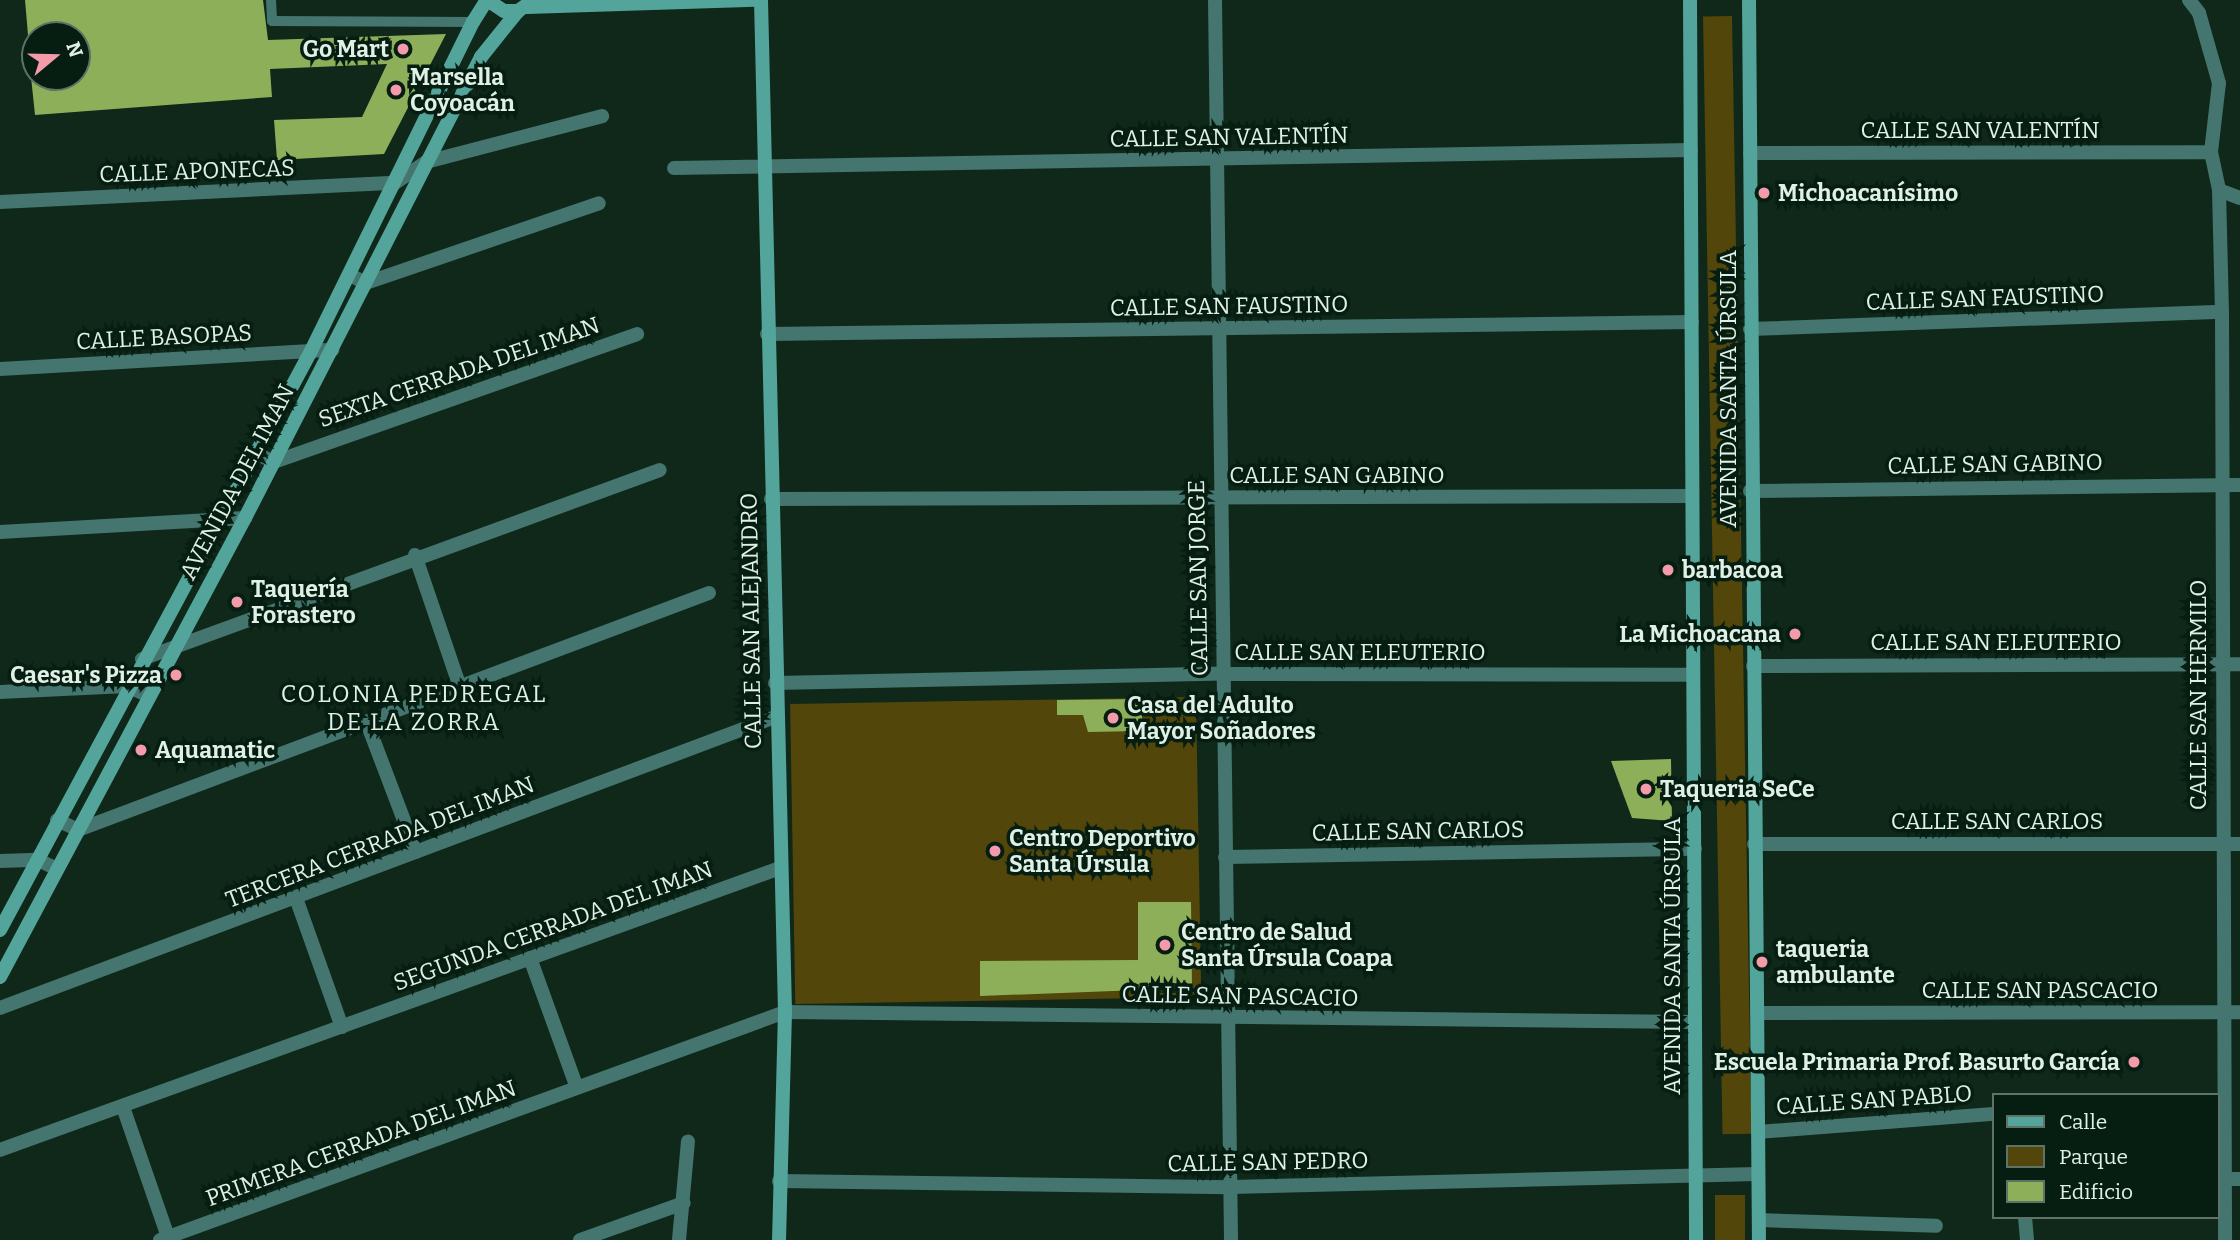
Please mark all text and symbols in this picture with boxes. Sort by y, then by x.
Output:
north arrow [21,21,91,91]
place label: Go Mart [302,35,389,63]
text: N [61,39,88,60]
marker: Go Mart [395,41,411,57]
place label: Marsella Coyoacán [410,63,515,117]
marker: Marsella Coyoacán [388,82,404,98]
street label: CALLE SAN VALENTÍN [1861,116,2099,144]
street label: CALLE SAN VALENTÍN [1109,121,1349,153]
street label: CALLE APONECAS [99,154,295,188]
place label: Michoacanísimo [1778,179,1958,207]
marker: Michoacanísimo [1756,185,1772,201]
street label: AVENIDA SANTA ÚRSULA [1714,250,1742,528]
street label: CALLE SAN FAUSTINO [1865,280,2105,316]
street label: CALLE SAN FAUSTINO [1110,290,1348,322]
street label: SEXTA CERRADA DEL IMAN [315,311,603,433]
street label: CALLE BASOPAS [75,319,253,355]
street label: AVENIDA DEL IMAN [174,380,300,584]
street label: CALLE SAN GABINO [1887,448,2103,480]
street label: CALLE SAN GABINO [1229,461,1445,489]
street label: CALLE SAN JORGE [1182,480,1214,676]
street label: CALLE SAN ALEJANDRO [735,493,767,749]
place label: barbacoa [1682,556,1783,584]
marker: barbacoa [1660,562,1676,578]
place label: Taquería Forastero [251,575,356,629]
street label: CALLE SAN HERMILO [2184,580,2212,810]
marker: Taquería Forastero [229,594,245,610]
place label: La Michoacana [1619,620,1781,648]
marker: La Michoacana [1787,626,1803,642]
street label: CALLE SAN ELEUTERIO [1870,628,2122,656]
street label: CALLE SAN ELEUTERIO [1234,638,1486,666]
place label: Caesar's Pizza [10,661,162,689]
marker: Caesar's Pizza [168,667,184,683]
district label: COLONIA PEDREGAL DE LA ZORRA [283,681,545,737]
place label: Casa del Adulto Mayor Soñadores [1127,691,1316,745]
marker: Casa del Adulto Mayor Soñadores [1105,710,1121,726]
place label: Aquamatic [155,736,275,764]
marker: Aquamatic [133,742,149,758]
street label: TERCERA CERRADA DEL IMAN [222,770,538,914]
place label: Taqueria SeCe [1660,775,1815,803]
marker: Taqueria SeCe [1638,781,1654,797]
street label: CALLE SAN CARLOS [1891,807,2103,835]
street label: CALLE SAN CARLOS [1311,815,1525,847]
street label: AVENIDA SANTA ÚRSULA [1658,817,1686,1095]
place label: Centro Deportivo Santa Úrsula [1009,824,1196,878]
marker: Centro Deportivo Santa Úrsula [987,843,1003,859]
street label: SEGUNDA CERRADA DEL IMAN [390,855,716,997]
place label: Centro de Salud Santa Úrsula Coapa [1181,918,1393,972]
marker: Centro de Salud Santa Úrsula Coapa [1155,935,1175,955]
place label: taqueria ambulante [1776,935,1895,989]
marker: taqueria ambulante [1754,954,1770,970]
street label: CALLE SAN PASCACIO [1922,976,2158,1004]
street label: CALLE SAN PASCACIO [1121,980,1359,1012]
place label: Escuela Primaria Prof. Basurto García [1714,1048,2120,1076]
marker: Escuela Primaria Prof. Basurto García [2126,1054,2142,1070]
street label: PRIMERA CERRADA DEL IMAN [202,1074,520,1212]
street label: CALLE SAN PABLO [1775,1079,1973,1121]
legend [1992,1093,2219,1219]
text: Calle [2059,1109,2107,1135]
text: Parque [2059,1144,2128,1170]
street label: CALLE SAN PEDRO [1167,1146,1369,1178]
text: Edificio [2059,1179,2133,1205]

